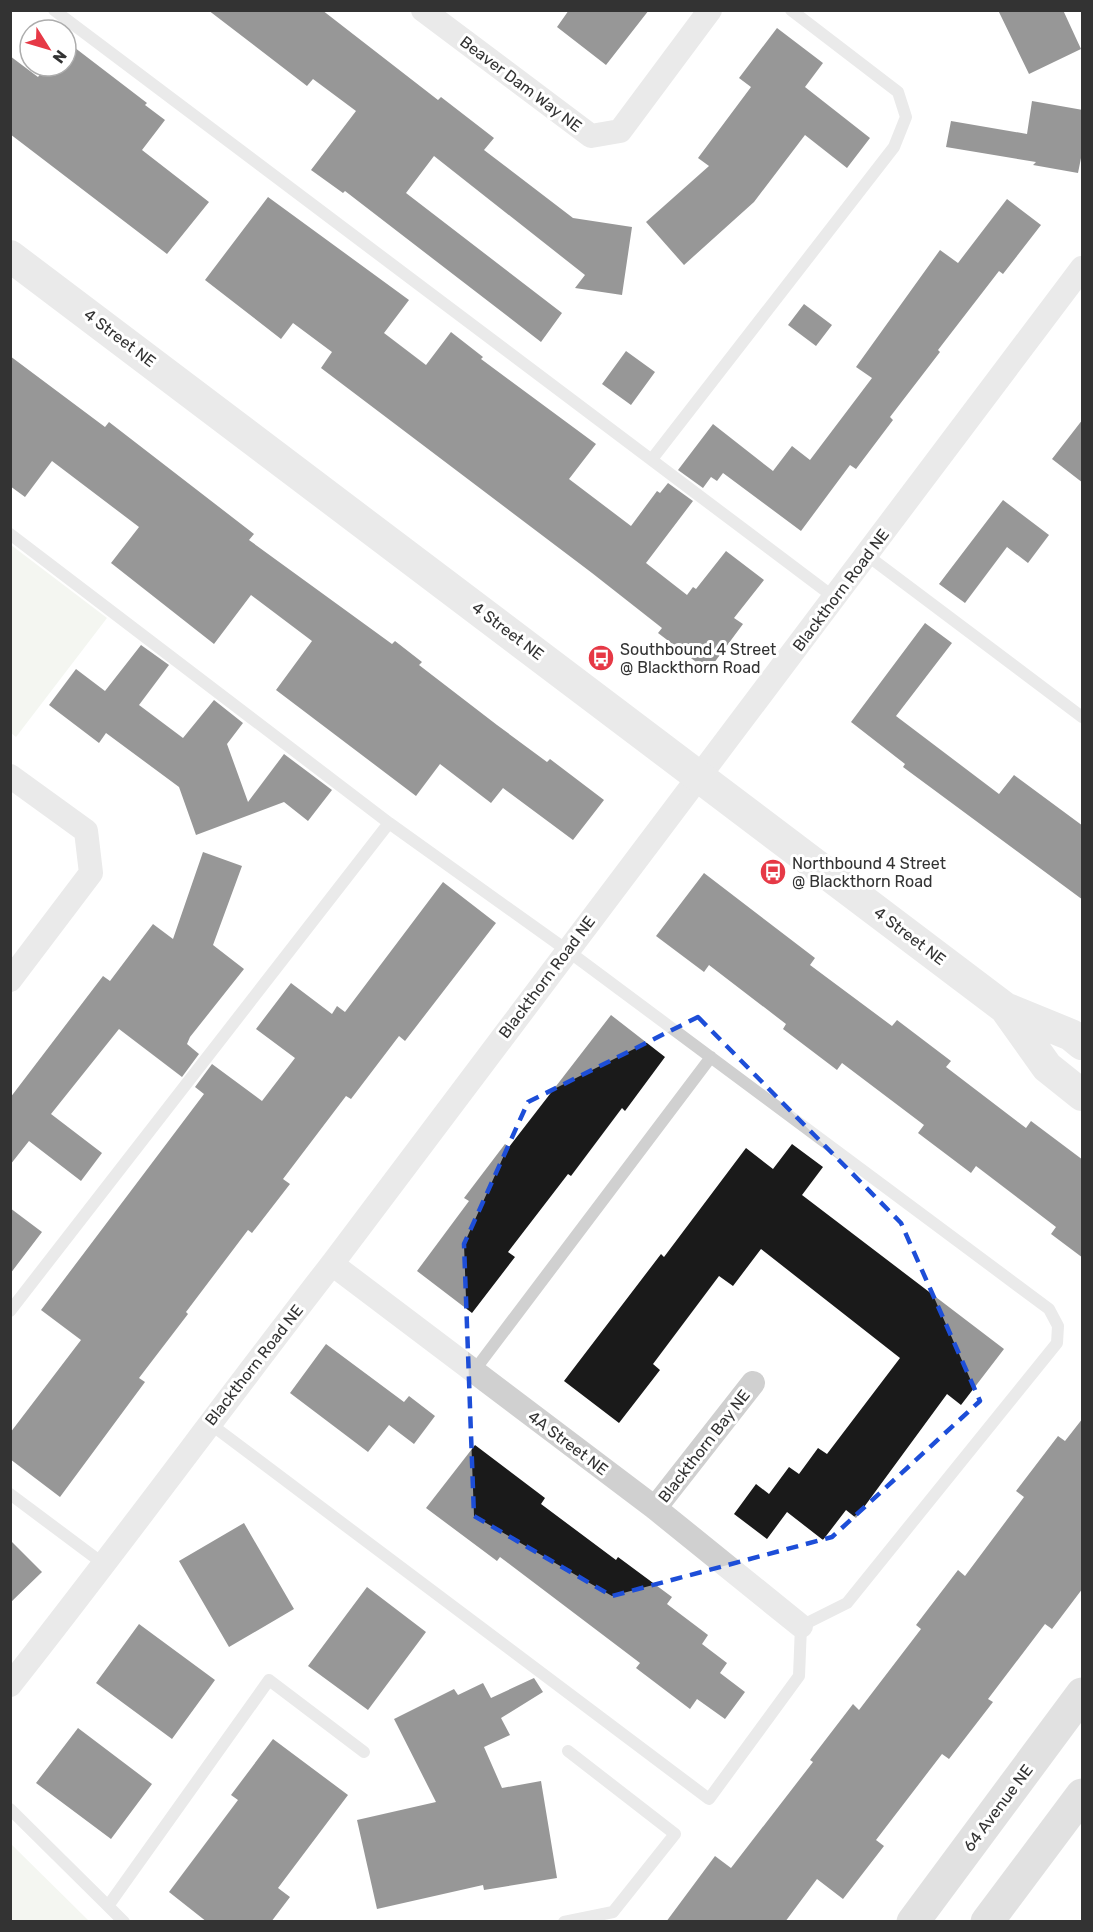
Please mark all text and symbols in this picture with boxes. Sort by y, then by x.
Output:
north arrow [18,18,78,78]
street label: Beaver Dam Way NE [456,32,586,136]
text: N [49,46,71,67]
street label: 4 Street NE [80,305,160,371]
street label: Blackthorn Road NE [789,525,893,655]
street label: 4 Street NE [468,598,548,664]
place label: Southbound 4 Street @ Blackthorn Road [620,640,776,677]
bus stop icon: Southbound 4 Street @ Blackthorn Road [586,643,616,673]
place label: Northbound 4 Street @ Blackthorn Road [792,854,946,891]
bus stop icon: Northbound 4 Street @ Blackthorn Road [758,857,788,887]
street label: 4 Street NE [870,903,950,969]
street label: Blackthorn Road NE [495,912,599,1042]
street label: Blackthorn Road NE [201,1301,307,1429]
street label: Blackthorn Bay NE [654,1386,754,1506]
street label: 4A Street NE [524,1407,612,1479]
street label: 64 Avenue NE [959,1761,1037,1855]

